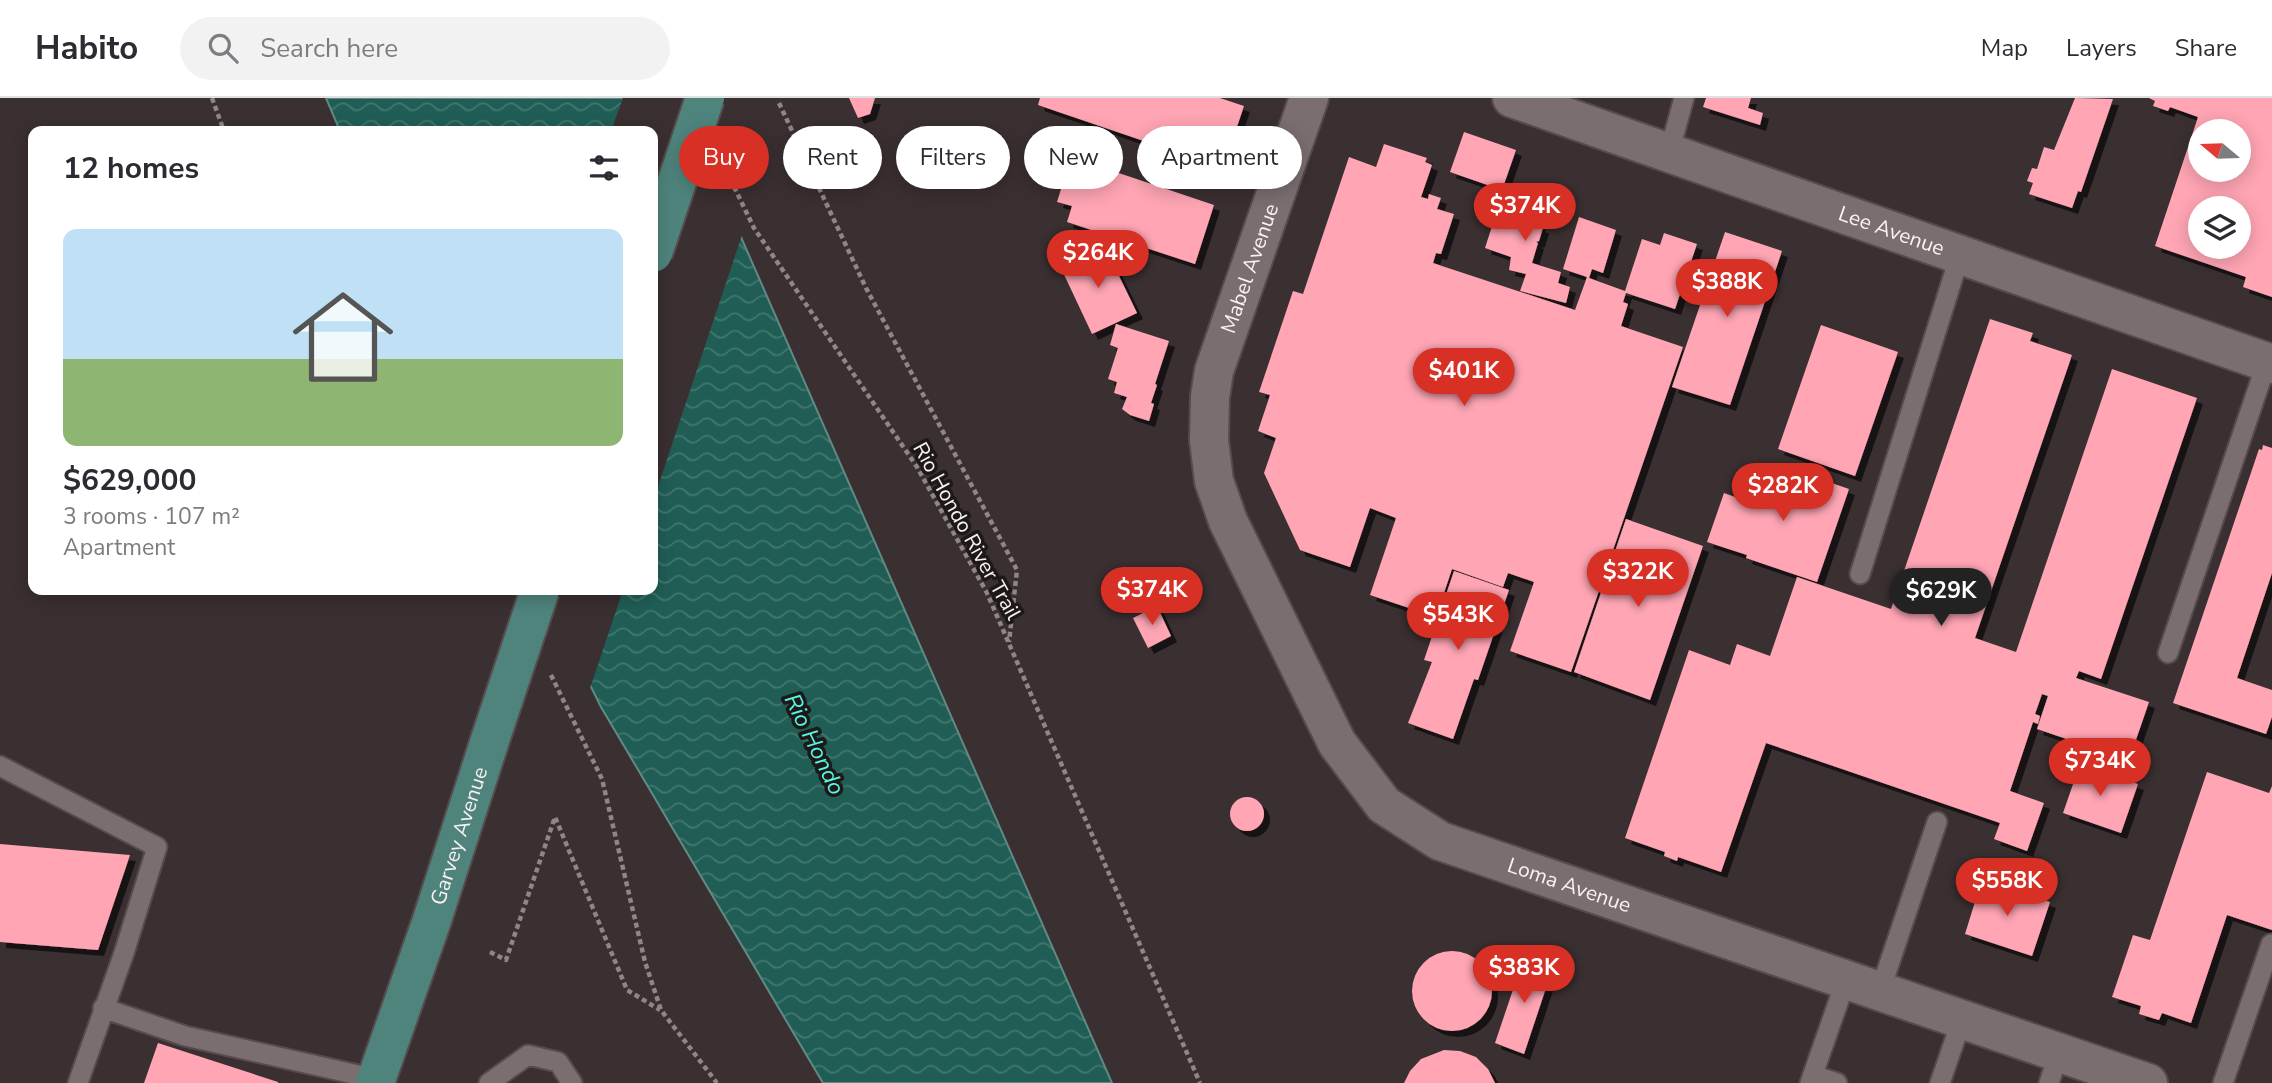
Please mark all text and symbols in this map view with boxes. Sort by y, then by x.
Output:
search box [180,17,670,80]
text: Habito [35,26,138,71]
icon: search [204,29,242,67]
text: Search here [260,31,398,66]
text: Map [1981,32,2028,64]
text: Layers [2066,32,2137,64]
text: Share [2175,32,2237,64]
north arrow [2188,119,2250,182]
map controls [2188,119,2251,259]
chip: Buy [679,126,769,189]
chip: Rent [783,126,882,189]
chip: Filters [896,126,1010,189]
chip: New [1024,126,1123,189]
chip: Apartment [1137,126,1302,189]
text: 12 homes [63,148,199,189]
icon: filters [585,149,623,187]
pin: $374K [1476,184,1574,243]
text: $374K [1490,190,1560,221]
button: layers [2188,196,2251,259]
street label: Lee Avenue [1835,199,1948,262]
street label: Mabel Avenue [1214,200,1285,337]
pin: $264K [1049,230,1147,290]
text: $264K [1063,237,1133,268]
pin: $388K [1678,260,1776,319]
text: $388K [1692,266,1762,297]
icon: home [280,274,406,400]
pin: $401K [1415,348,1513,408]
text: $401K [1429,355,1499,386]
street label: Rio Hondo River Trail [906,437,1028,626]
text: $629,000 [63,460,196,501]
pin: $282K [1734,464,1832,523]
text: $282K [1748,470,1818,501]
text: 3 rooms · 107 m² [63,501,240,532]
text: Apartment [63,532,175,563]
pin: $322K [1589,550,1687,609]
text: $322K [1603,556,1673,587]
pin: $374K [1103,568,1201,627]
pin: $629K [1892,568,1990,628]
text: $374K [1117,574,1187,605]
text: $629K [1906,575,1976,606]
pin: $543K [1409,592,1507,652]
text: $543K [1423,599,1493,630]
water label: Rio Hondo [777,688,852,800]
pin: $734K [2051,738,2149,798]
text: $734K [2065,745,2135,776]
street label: Garvey Avenue [424,763,494,909]
street label: Loma Avenue [1504,851,1635,919]
pin: $558K [1958,858,2056,918]
text: $558K [1972,865,2042,896]
pin: $383K [1475,946,1573,1005]
text: $383K [1489,952,1559,983]

